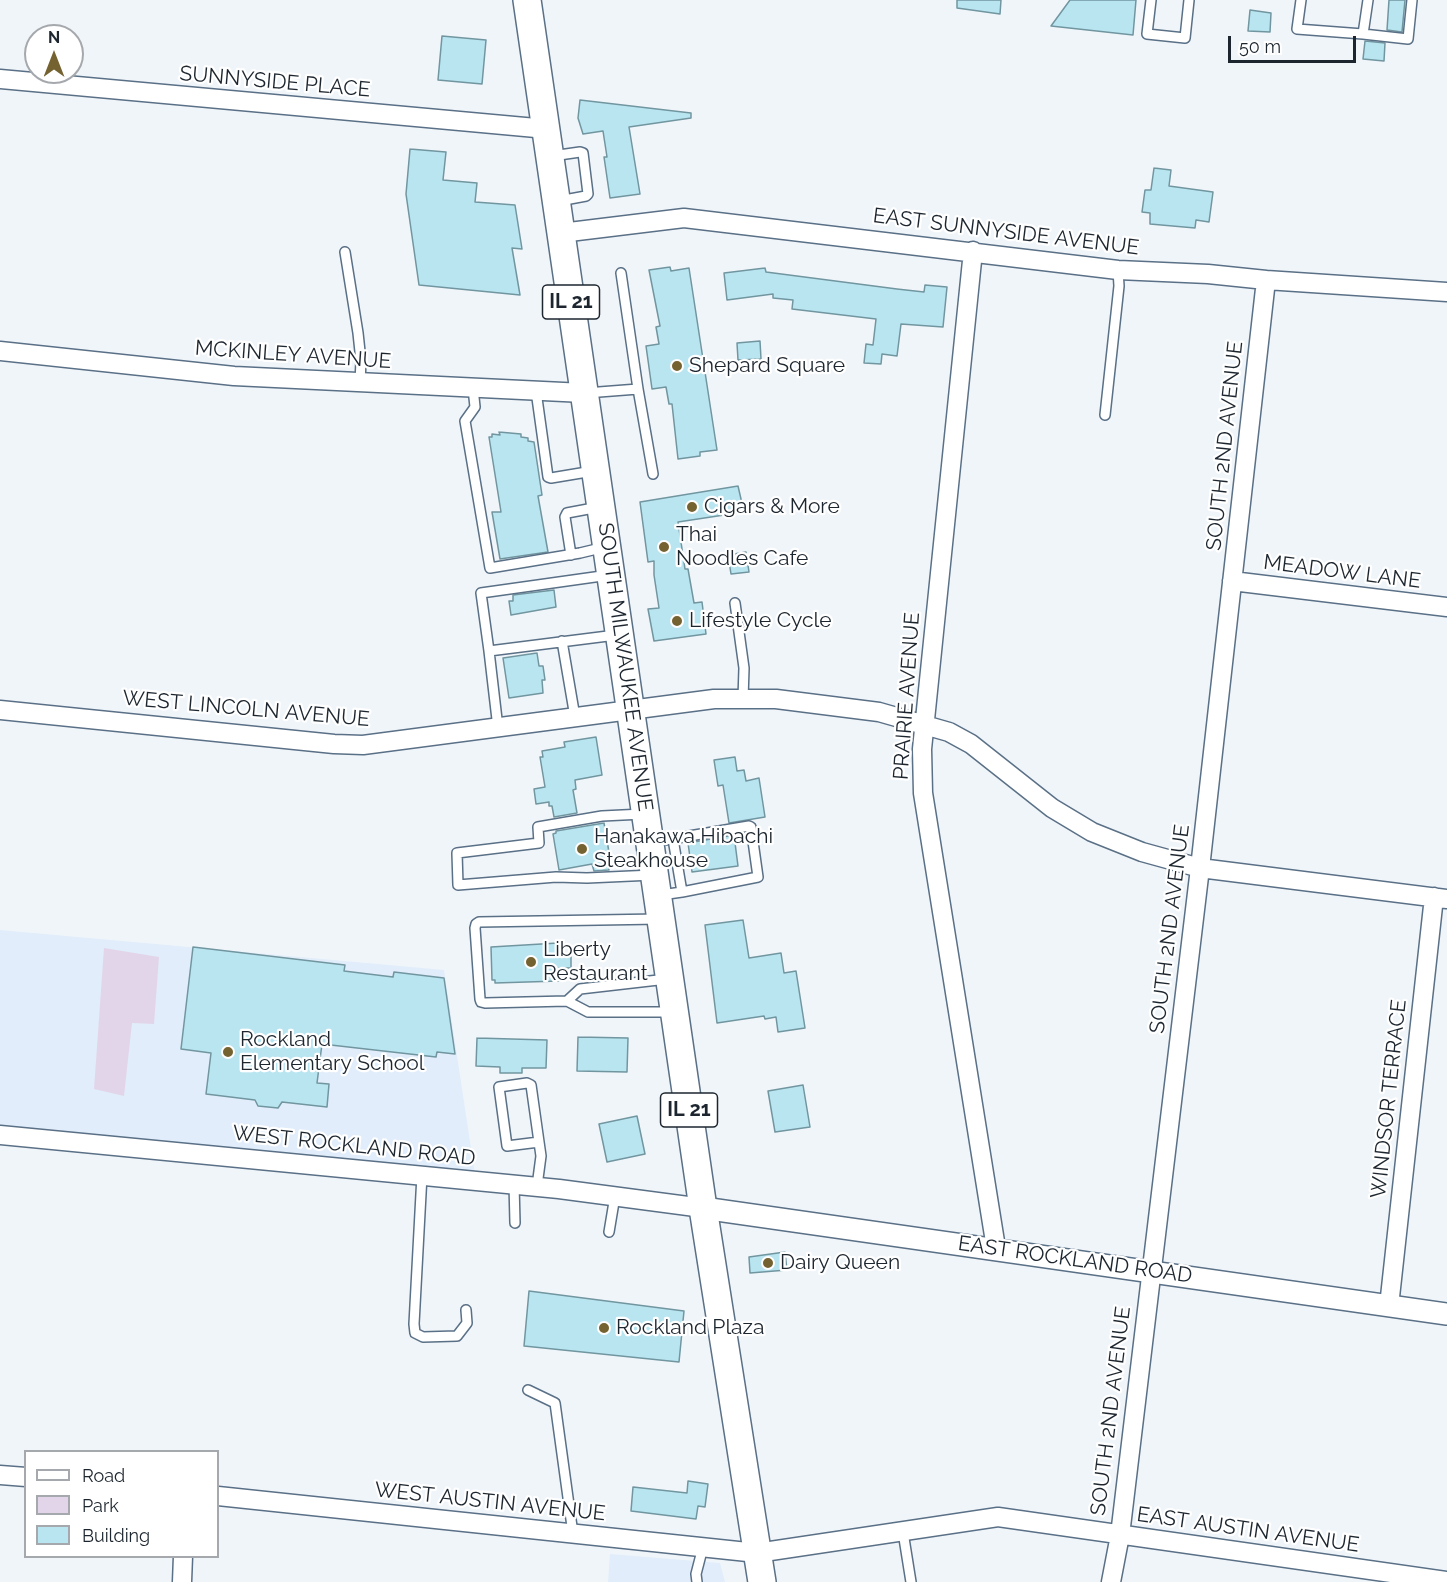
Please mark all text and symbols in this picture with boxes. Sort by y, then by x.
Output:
north arrow [24,24,84,84]
scale bar [1231,24,1358,62]
text: N [48,28,60,47]
text: 50 m [1239,36,1281,57]
street label: SUNNYSIDE PLACE [179,61,371,103]
street label: EAST SUNNYSIDE AVENUE [872,203,1140,261]
road number: IL 21 [542,285,600,319]
street label: MCKINLEY AVENUE [194,336,392,374]
street label: SOUTH 2ND AVENUE [1201,340,1249,552]
place label: Shepard Square [689,353,845,379]
marker: Shepard Square [670,359,684,373]
place label: Cigars & More [704,494,840,520]
marker: Cigars & More [685,500,699,514]
street label: SOUTH MILWAUKEE AVENUE [592,521,658,813]
place label: Thai Noodles Cafe [676,522,808,572]
marker: Thai Noodles Cafe [657,540,671,554]
street label: MEADOW LANE [1262,550,1422,594]
place label: Lifestyle Cycle [689,608,832,634]
street label: PRAIRIE AVENUE [889,611,925,781]
marker: Lifestyle Cycle [670,614,684,628]
street label: WEST LINCOLN AVENUE [121,686,371,732]
street label: SOUTH 2ND AVENUE [1145,823,1195,1035]
place label: Hanakawa Hibachi Steakhouse [594,824,773,874]
marker: Hanakawa Hibachi Steakhouse [575,842,589,856]
place label: Liberty Restaurant [543,937,648,987]
marker: Liberty Restaurant [524,955,538,969]
street label: WINDSOR TERRACE [1366,998,1412,1200]
place label: Rockland Elementary School [240,1027,424,1077]
marker: Rockland Elementary School [221,1045,235,1059]
road number: IL 21 [660,1093,718,1127]
street label: WEST ROCKLAND ROAD [231,1121,477,1171]
street label: EAST ROCKLAND ROAD [956,1231,1194,1289]
place label: Dairy Queen [780,1250,900,1276]
marker: Dairy Queen [761,1256,775,1270]
street label: SOUTH 2ND AVENUE [1086,1305,1136,1517]
place label: Rockland Plaza [616,1315,764,1341]
marker: Rockland Plaza [597,1321,611,1335]
legend [24,1450,219,1558]
text: Road [82,1465,125,1486]
street label: WEST AUSTIN AVENUE [373,1477,607,1527]
text: Park [82,1495,119,1516]
street label: EAST AUSTIN AVENUE [1135,1502,1361,1558]
text: Building [82,1525,150,1546]

